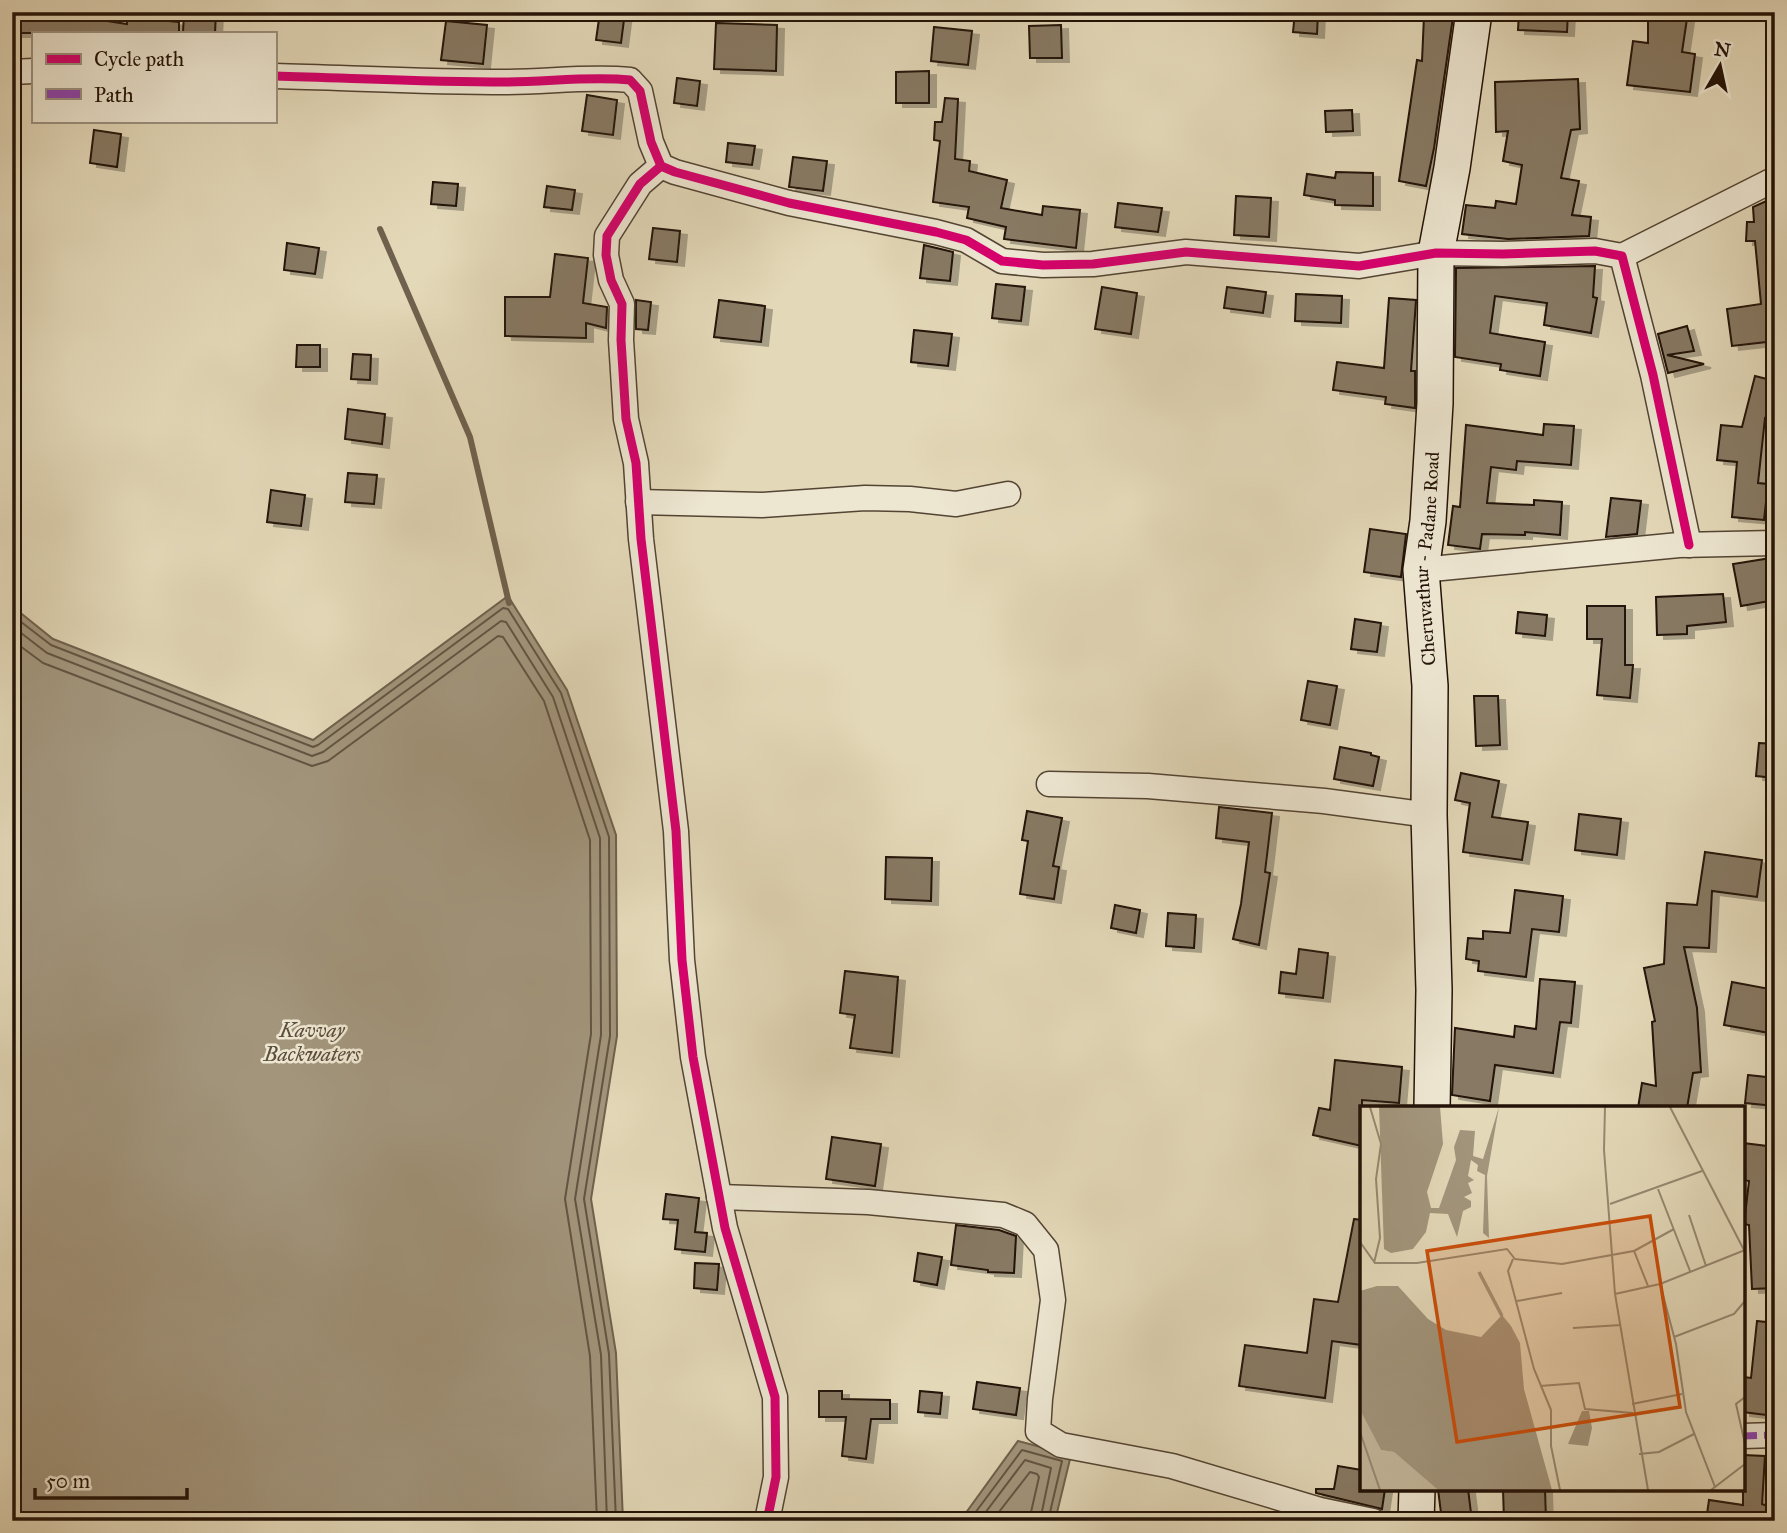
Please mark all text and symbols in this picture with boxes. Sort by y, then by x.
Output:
legend [32,32,276,122]
north arrow [1686,32,1756,102]
text: N [1713,37,1732,62]
text: Cycle path [94,46,185,72]
text: Path [94,82,134,108]
street label: Cheruvathur - Padane Road [1410,450,1444,667]
water label: Kavvay Backwaters [263,1017,361,1067]
inset map [1360,1106,1745,1491]
scale bar [35,1456,187,1500]
text: 50 m [46,1468,91,1494]

